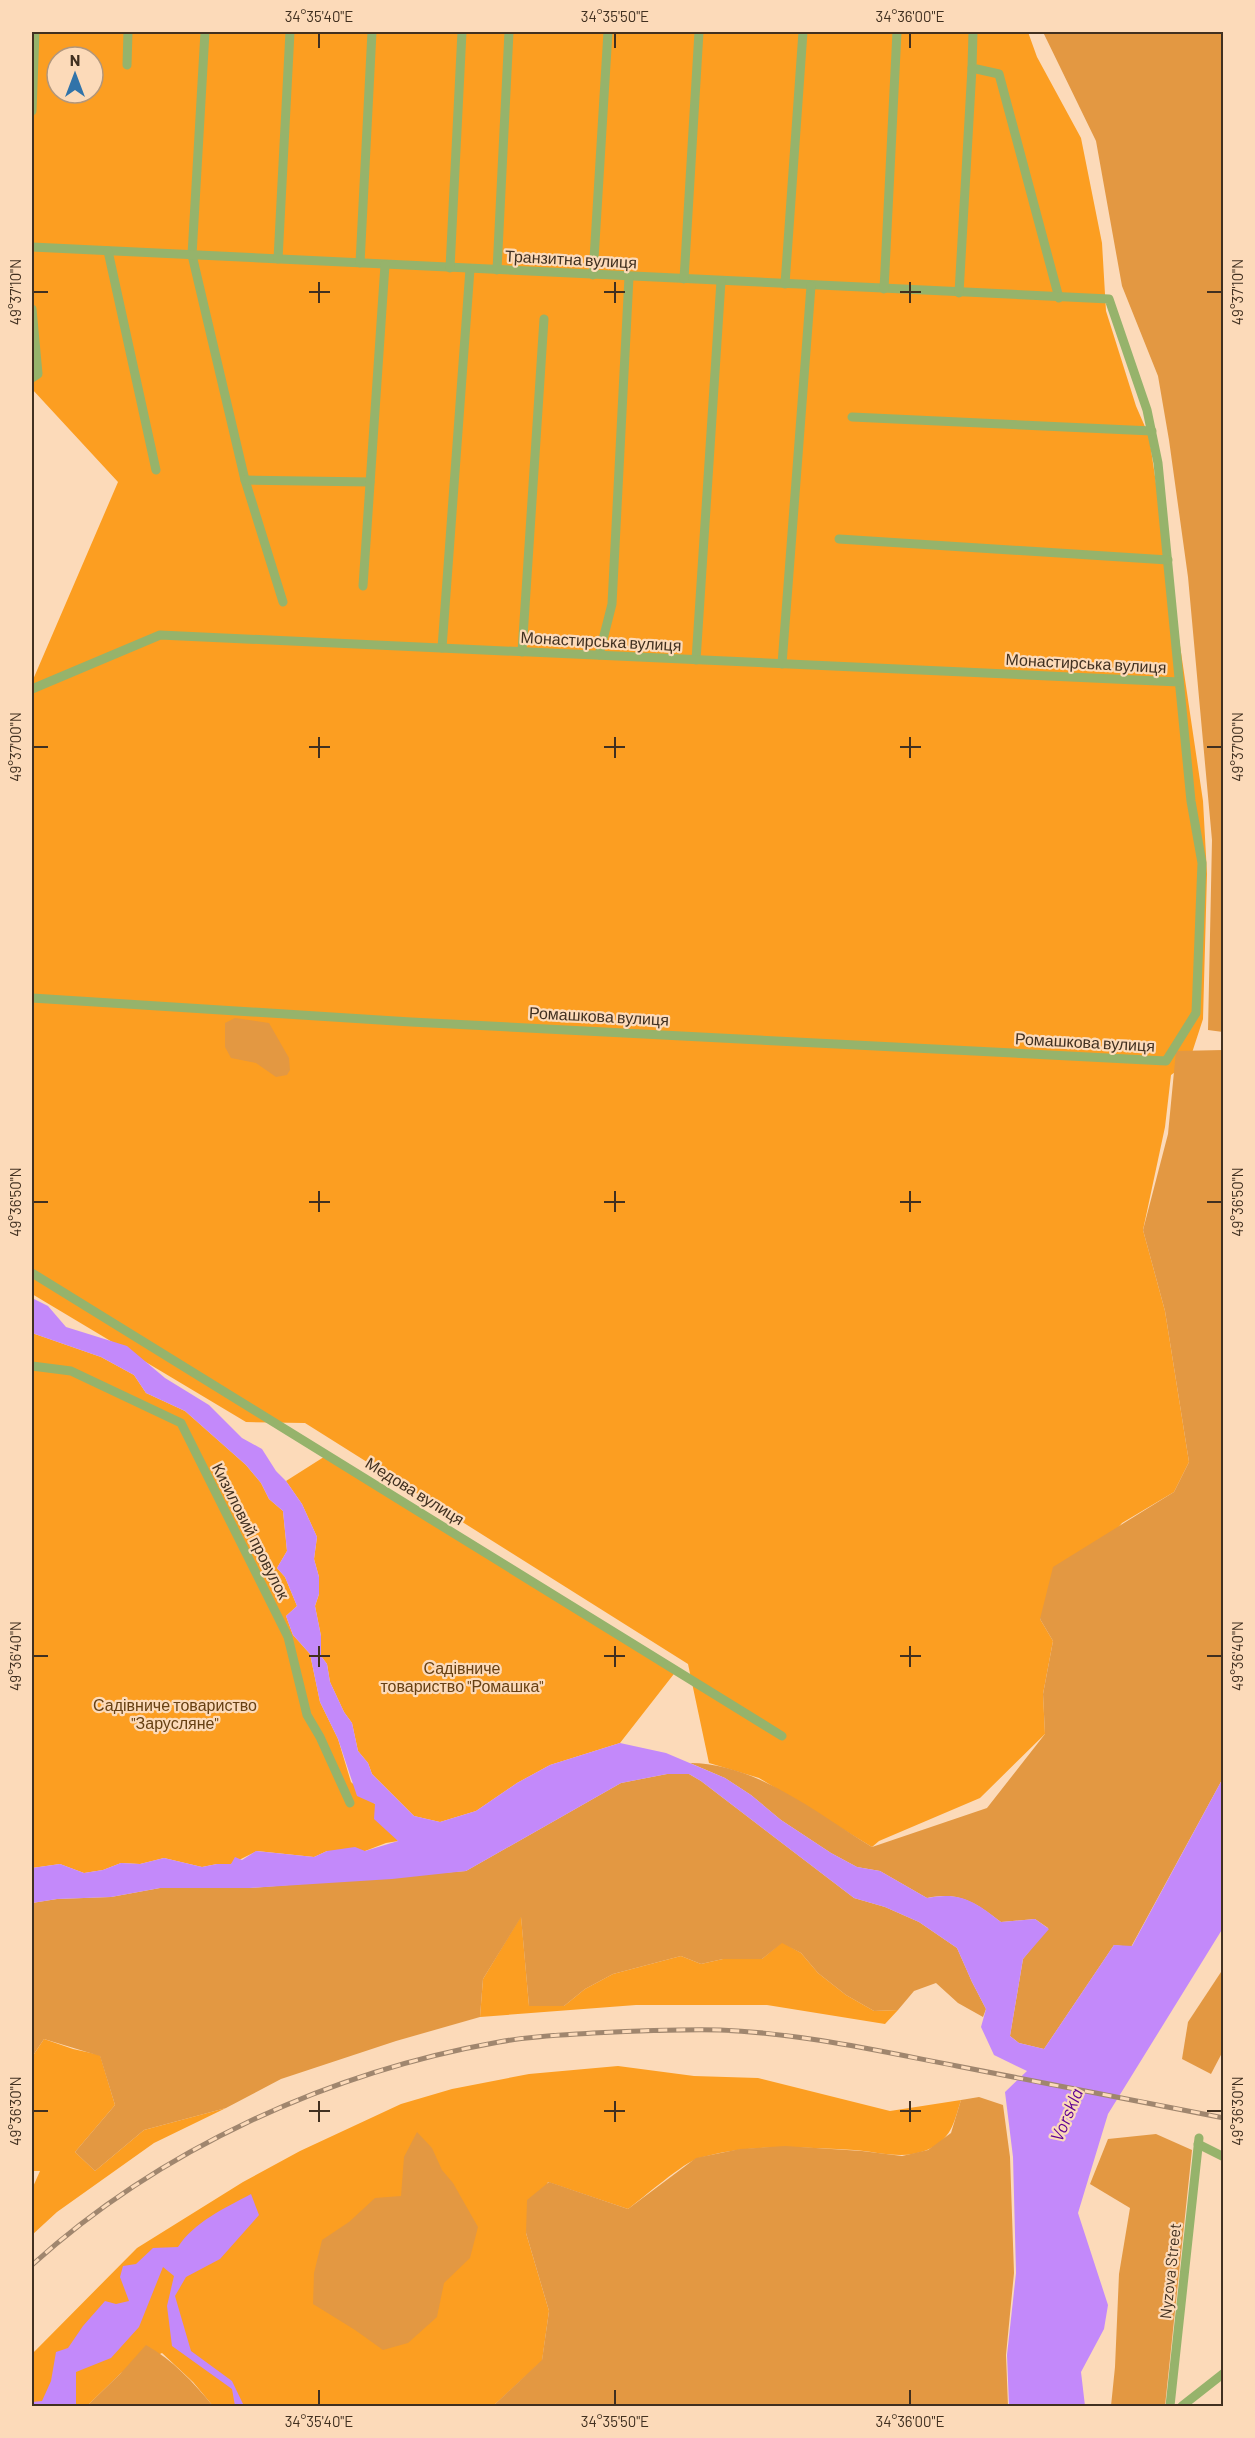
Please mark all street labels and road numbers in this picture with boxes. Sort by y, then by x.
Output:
street label: Транзитна вулиця [505,246,637,271]
street label: Монастирська вулиця [520,627,682,654]
street label: Монастирська вулиця [1005,649,1167,676]
street label: Ромашкова вулиця [529,1002,669,1029]
street label: Ромашкова вулиця [1015,1028,1155,1055]
street label: Медова вулиця [362,1453,468,1528]
street label: Кизиловий провулок [209,1460,294,1603]
street label: Nyzova Street [1155,2222,1184,2320]

